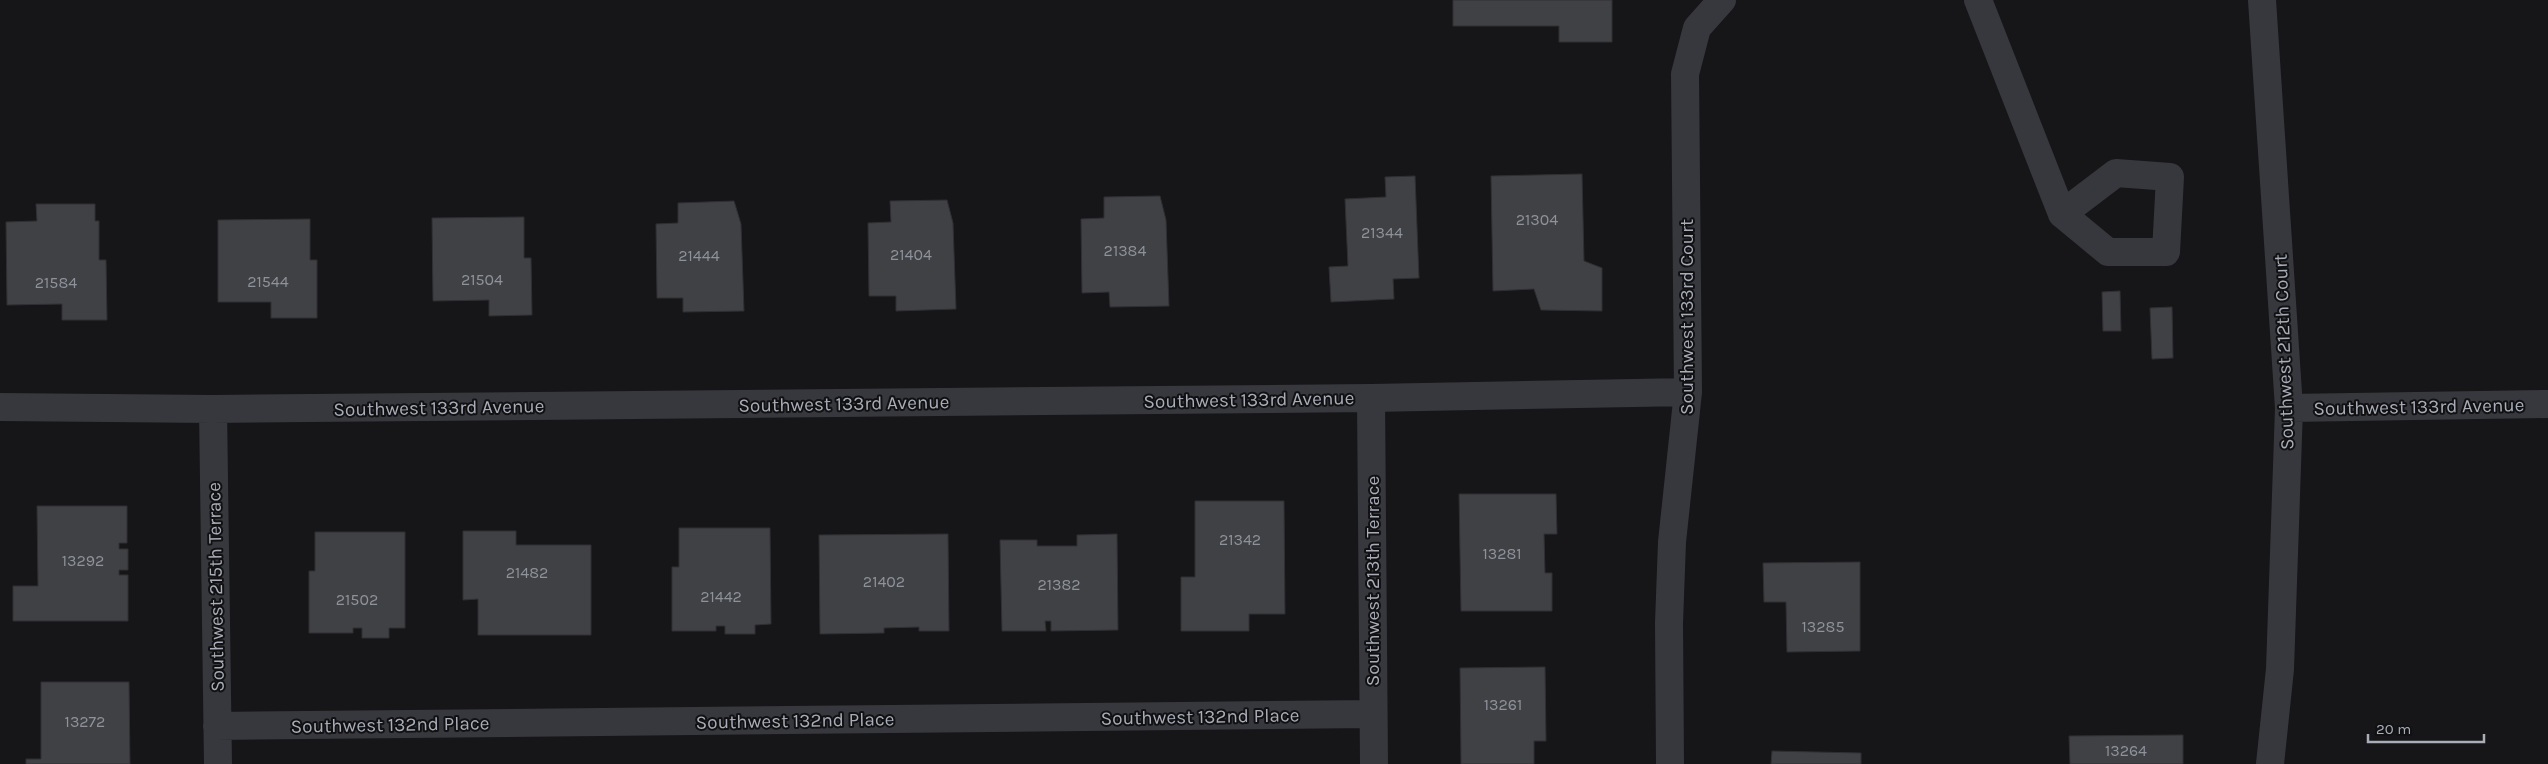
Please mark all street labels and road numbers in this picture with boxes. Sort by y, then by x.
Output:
street label: Southwest 133rd Court [1676,219,1698,415]
street label: Southwest 212th Court [2270,254,2298,450]
street label: Southwest 133rd Avenue [1143,387,1355,413]
street label: Southwest 133rd Avenue [738,391,950,417]
street label: Southwest 133rd Avenue [2313,394,2525,420]
street label: Southwest 133rd Avenue [333,395,545,421]
street label: Southwest 213th Terrace [1362,476,1384,686]
street label: Southwest 215th Terrace [203,482,229,692]
street label: Southwest 132nd Place [1100,704,1300,730]
street label: Southwest 132nd Place [695,708,895,734]
street label: Southwest 132nd Place [290,712,490,738]

